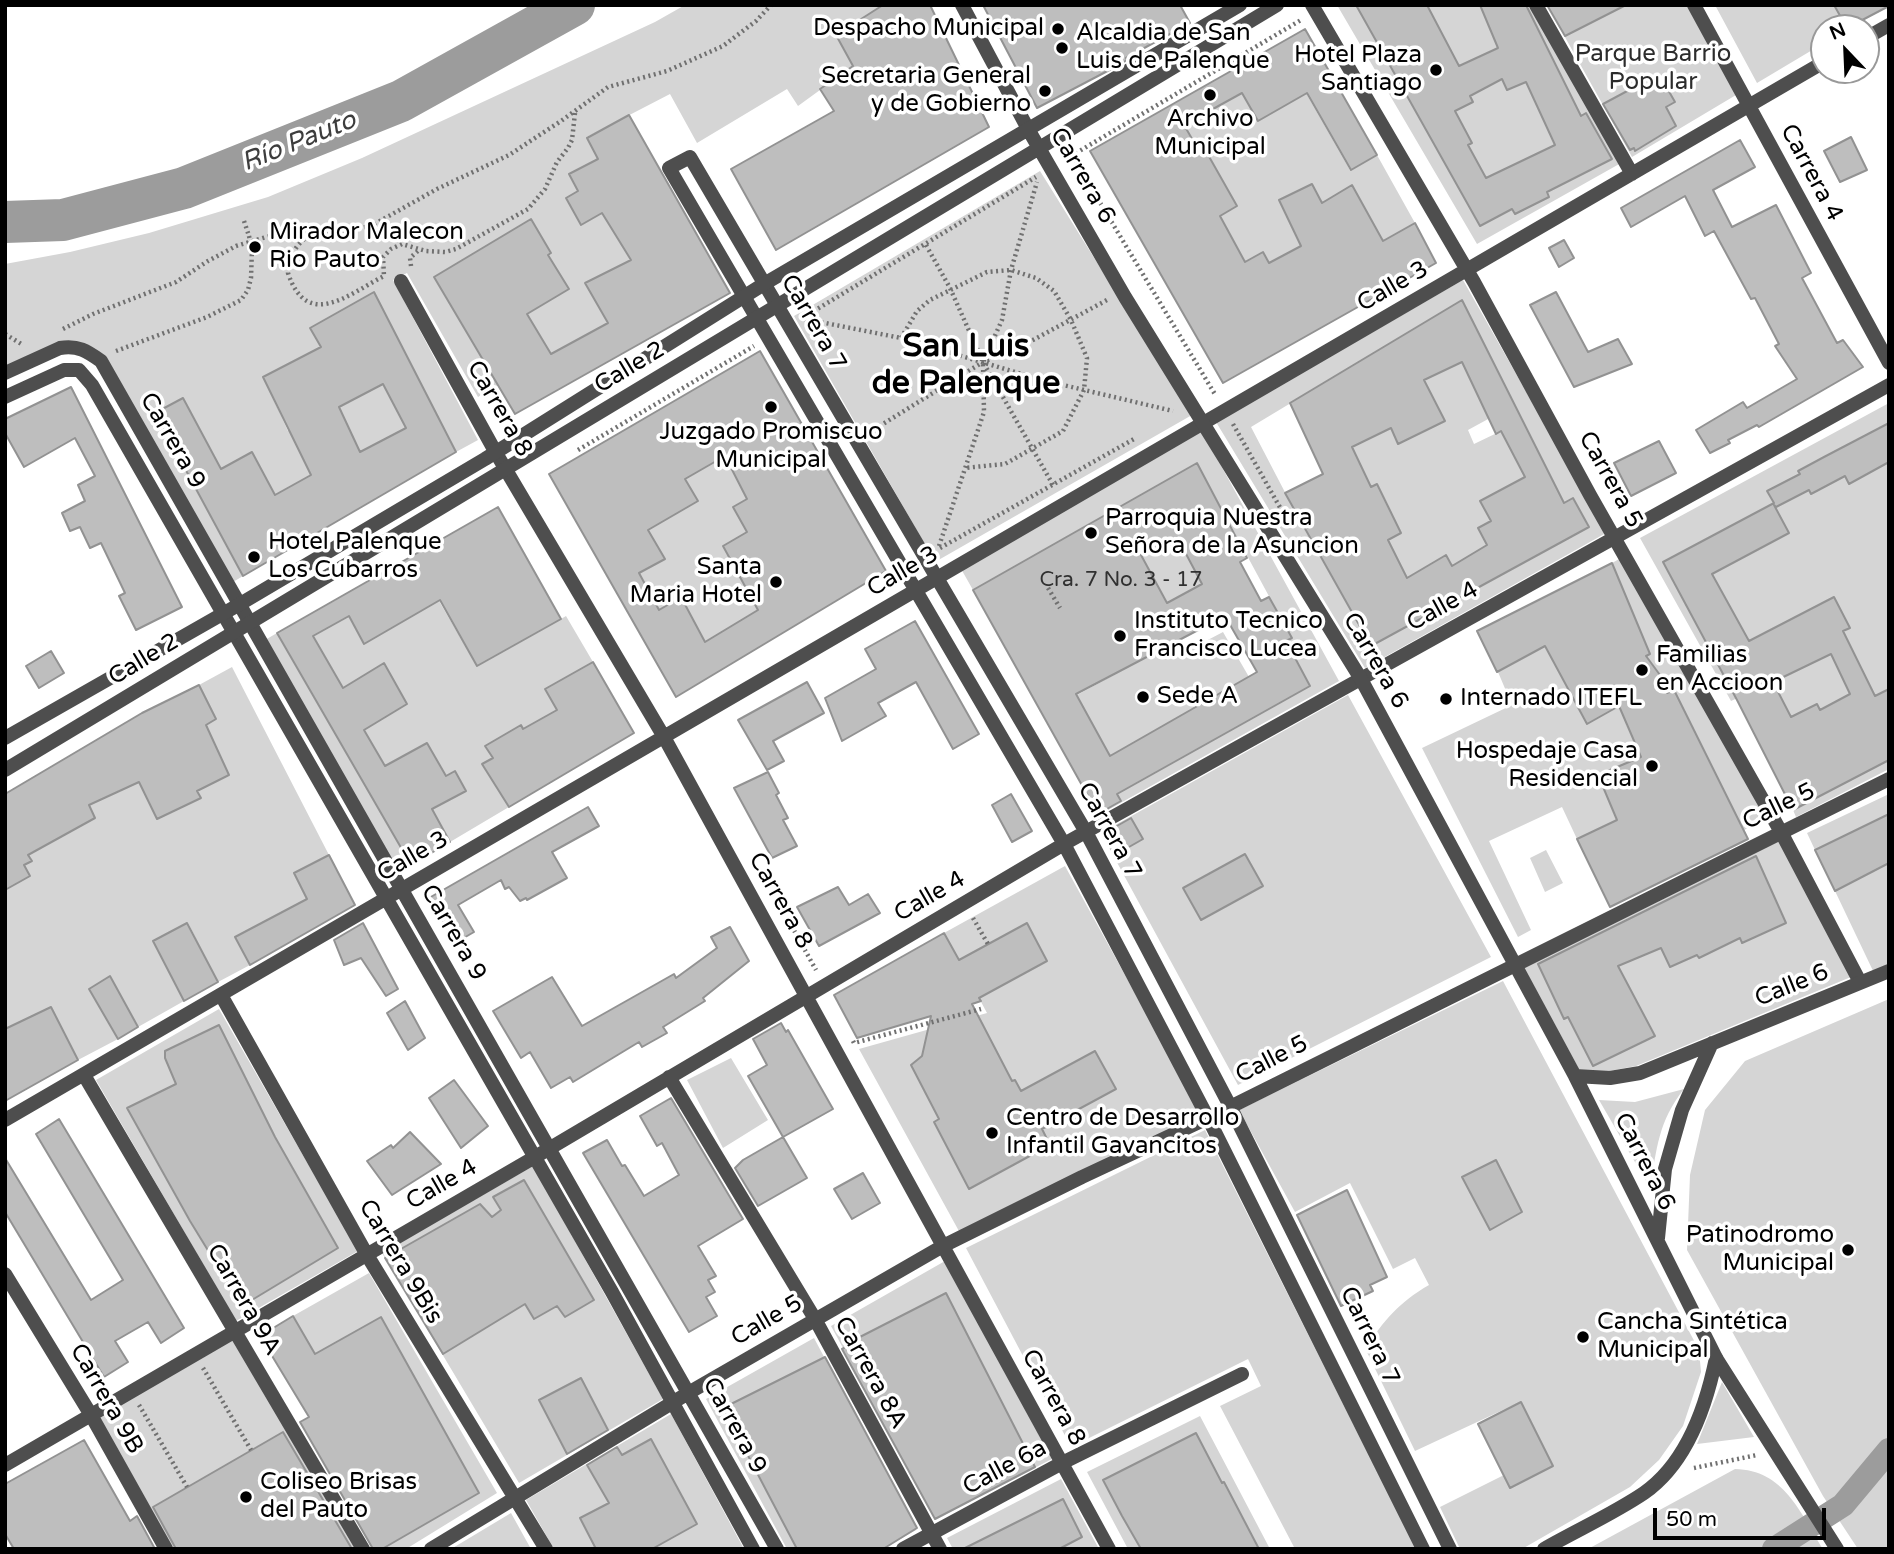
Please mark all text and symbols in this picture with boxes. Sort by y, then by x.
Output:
north arrow [1810,14,1880,84]
place label: Despacho Municipal [813,15,1044,43]
text: N [1826,18,1849,45]
place label: Alcaldia de San Luis de Palenque [1076,20,1270,76]
marker: Despacho Municipal [1050,21,1066,37]
marker: Alcaldia de San Luis de Palenque [1054,40,1070,56]
park label: Parque Barrio Popular [1575,41,1731,97]
place label: Hotel Plaza Santiago [1294,42,1422,98]
marker: Hotel Plaza Santiago [1428,62,1444,78]
place label: Secretaria General y de Gobierno [821,63,1031,119]
marker: Secretaria General y de Gobierno [1037,83,1053,99]
marker: Archivo Municipal [1202,87,1218,103]
water label: Río Pauto [237,105,361,179]
place label: Archivo Municipal [1154,106,1266,162]
street label: Carrera 4 [1773,120,1849,226]
street label: Carrera 6 [1043,123,1121,229]
place label: Mirador Malecon Rio Pauto [269,219,464,275]
marker: Mirador Malecon Rio Pauto [247,239,263,255]
street label: Calle 3 [1352,255,1434,319]
street label: Carrera 7 [774,270,852,376]
district label: San Luis de Palenque [872,329,1060,404]
street label: Calle 2 [590,336,670,400]
street label: Carrera 8 [460,356,538,462]
street label: Carrera 9 [133,388,211,494]
marker: Juzgado Promiscuo Municipal [763,399,779,415]
place label: Juzgado Promiscuo Municipal [659,419,883,475]
street label: Carrera 5 [1572,427,1648,533]
place label: Parroquia Nuestra Señora de la Asuncion [1105,505,1359,561]
marker: Parroquia Nuestra Señora de la Asuncion [1083,525,1099,541]
place label: Hotel Palenque Los Cubarros [268,529,442,585]
street label: Calle 3 [862,540,944,604]
marker: Hotel Palenque Los Cubarros [246,549,262,565]
place label: Santa Maria Hotel [630,554,762,610]
house number: Cra. 7 No. 3 - 17 [1040,567,1202,593]
marker: Santa Maria Hotel [768,574,784,590]
street label: Calle 4 [1402,576,1484,638]
place label: Instituto Tecnico Francisco Lucea [1134,608,1323,664]
street label: Carrera 6 [1336,608,1414,714]
street label: Calle 2 [104,628,184,692]
marker: Instituto Tecnico Francisco Lucea [1112,628,1128,644]
place label: Familias en Accioon [1656,642,1783,698]
marker: Familias en Accioon [1634,662,1650,678]
place label: Sede A [1157,683,1238,711]
place label: Internado ITEFL [1460,685,1642,713]
marker: Sede A [1135,689,1151,705]
marker: Internado ITEFL [1438,691,1454,707]
place label: Hospedaje Casa Residencial [1456,738,1638,794]
marker: Hospedaje Casa Residencial [1644,758,1660,774]
street label: Calle 5 [1738,777,1820,837]
street label: Carrera 7 [1071,778,1147,884]
street label: Calle 3 [372,825,454,889]
street label: Carrera 8 [742,848,818,954]
street label: Calle 4 [889,865,971,929]
street label: Carrera 9 [414,880,492,986]
street label: Calle 6 [1751,958,1833,1014]
street label: Calle 5 [1231,1030,1313,1090]
place label: Centro de Desarrollo Infantil Gavancitos [1006,1105,1239,1161]
street label: Carrera 6 [1607,1108,1681,1216]
marker: Centro de Desarrollo Infantil Gavancitos [984,1125,1000,1141]
street label: Calle 4 [401,1153,483,1217]
street label: Carrera 9Bis [352,1195,448,1329]
place label: Patinodromo Municipal [1686,1222,1834,1278]
street label: Carrera 9A [200,1239,286,1361]
marker: Patinodromo Municipal [1840,1242,1856,1258]
street label: Carrera 7 [1333,1282,1405,1390]
street label: Calle 5 [726,1289,808,1353]
place label: Cancha Sintética Municipal [1597,1309,1788,1365]
street label: Carrera 8A [827,1312,913,1434]
marker: Cancha Sintética Municipal [1575,1329,1591,1345]
street label: Carrera 9B [63,1339,149,1459]
street label: Carrera 8 [1015,1345,1091,1451]
street label: Carrera 9 [696,1373,772,1479]
street label: Calle 6a [958,1434,1052,1502]
place label: Coliseo Brisas del Pauto [260,1469,417,1525]
marker: Coliseo Brisas del Pauto [238,1489,254,1505]
scale bar [1656,1494,1829,1538]
text: 50 m [1666,1507,1717,1532]

